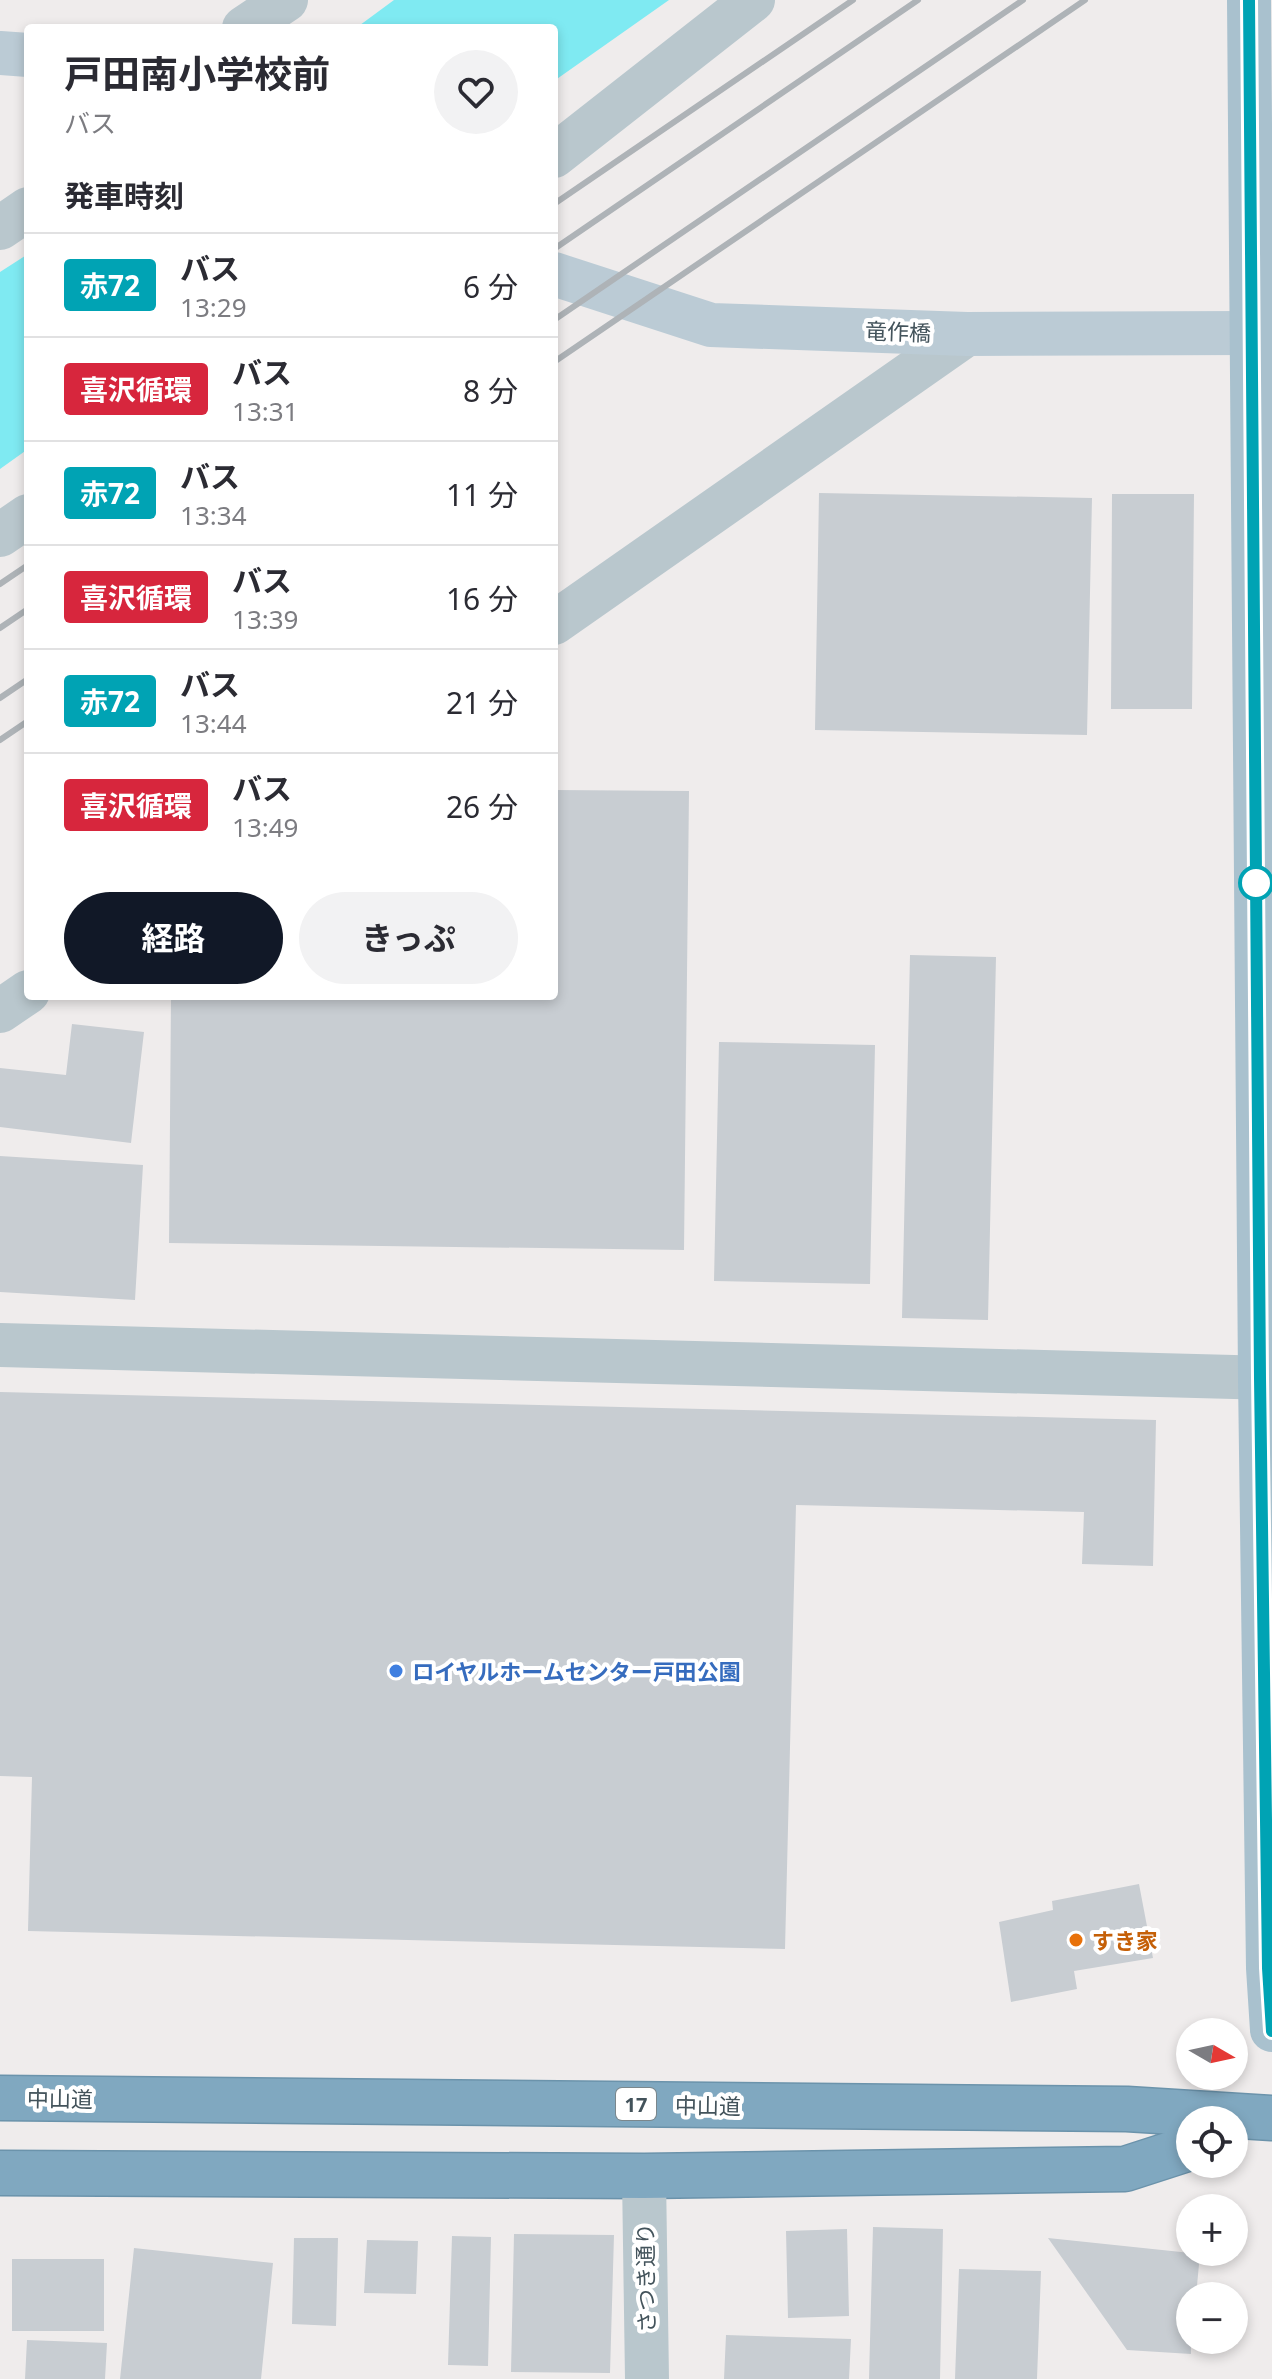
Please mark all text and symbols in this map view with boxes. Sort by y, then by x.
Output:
text: 戸田南小学校前 [64,47,330,99]
button: heart [434,50,518,134]
text: バス [64,105,116,141]
text: 発車時刻 [64,175,184,216]
text: バス [180,248,240,289]
text: 赤72 [80,266,140,304]
text: 6 分 [463,266,518,307]
text: 13:29 [180,289,247,325]
street label: 竜作橋 [864,315,932,347]
text: バス [232,352,292,393]
text: 喜沢循環 [80,370,192,408]
text: 8 分 [463,370,518,411]
text: 13:31 [232,393,298,429]
text: バス [180,456,240,497]
text: 赤72 [80,474,140,512]
text: 11 分 [446,474,518,515]
text: 13:34 [180,497,247,533]
text: バス [232,560,292,601]
text: 喜沢循環 [80,578,192,616]
text: 16 分 [446,578,518,619]
text: 13:39 [232,601,298,637]
text: バス [180,664,240,705]
text: 赤72 [80,682,140,720]
text: 21 分 [446,682,518,723]
text: 13:44 [180,705,247,741]
text: バス [232,768,292,809]
text: 喜沢循環 [80,786,192,824]
text: 26 分 [446,786,518,827]
text: 13:49 [232,809,298,845]
unlabelled marker [1239,866,1272,900]
button: 経路 [64,892,283,984]
button: きっぷ [299,892,518,984]
place label: ロイヤルホームセンター戸田公園 [412,1656,741,1686]
marker: ロイヤルホームセンター戸田公園 [387,1662,405,1680]
place label: すき家 [1092,1925,1158,1955]
marker: すき家 [1067,1931,1085,1949]
north arrow [1176,2018,1248,2090]
map controls [1176,2018,1248,2354]
street label: 中山道 [27,2082,93,2114]
road number: 17 [616,2088,656,2120]
street label: 中山道 [675,2089,741,2121]
button: locate [1176,2106,1248,2178]
button: + [1176,2194,1248,2266]
street label: さつき通り [629,2223,661,2333]
button: − [1176,2282,1248,2354]

